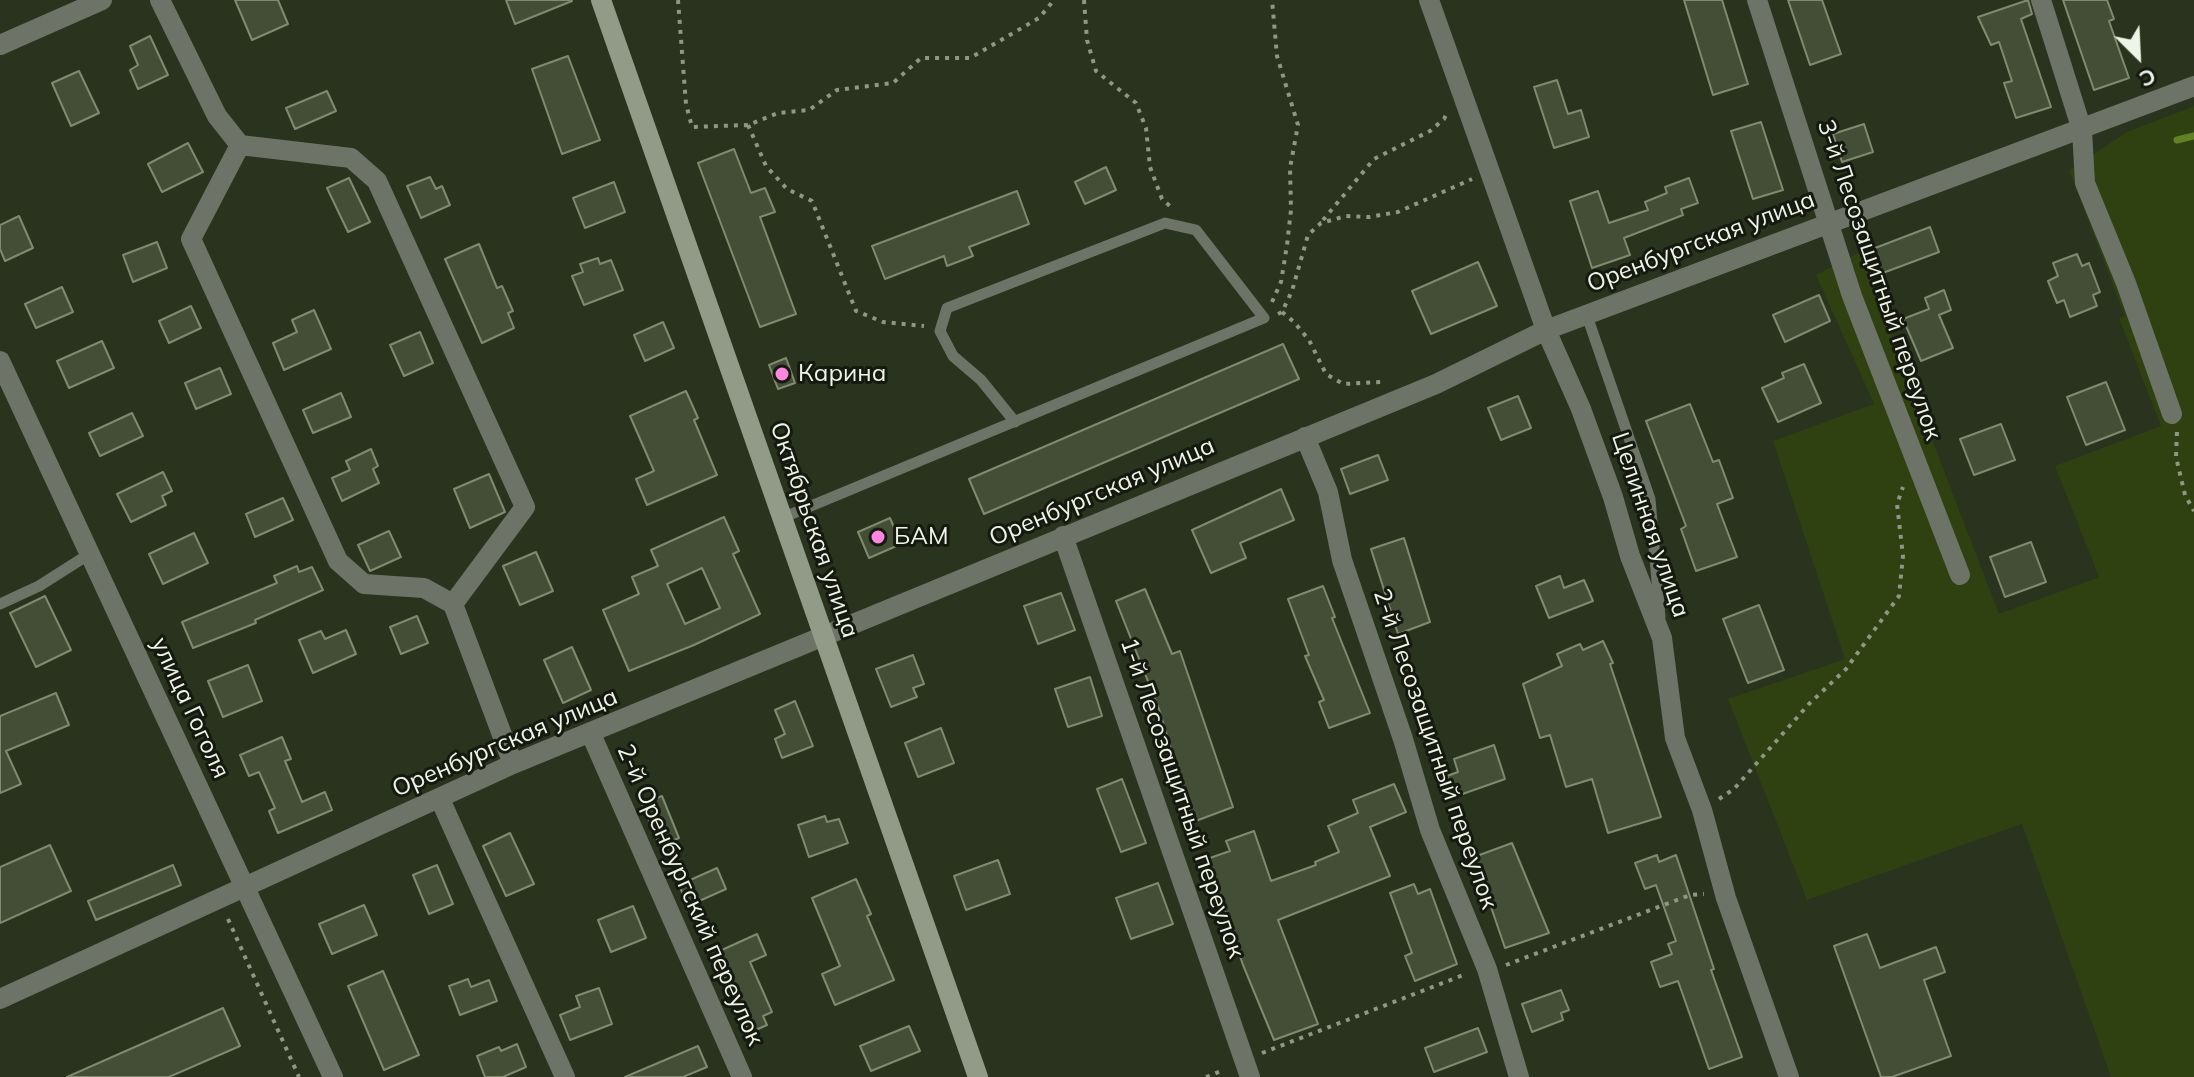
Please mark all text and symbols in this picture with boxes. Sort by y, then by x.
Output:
north arrow [2098,16,2178,96]
text: С [2135,62,2160,94]
street label: 3-й Лесозащитный переулок [1811,116,1947,444]
street label: Оренбургская улица [1583,185,1819,299]
place label: Карина [798,360,886,388]
marker: Карина [773,365,791,383]
street label: Октябрьская улица [764,418,864,642]
street label: Целинная улица [1605,429,1695,621]
street label: Оренбургская улица [985,431,1219,553]
place label: БАМ [894,523,948,551]
marker: БАМ [869,528,887,546]
street label: 2-й Лесозащитный переулок [1367,585,1503,913]
street label: улица Гоголя [145,633,235,783]
street label: 1-й Лесозащитный переулок [1114,634,1250,962]
street label: Оренбургская улица [388,682,622,804]
street label: 2-й Оренбургский переулок [610,740,770,1050]

